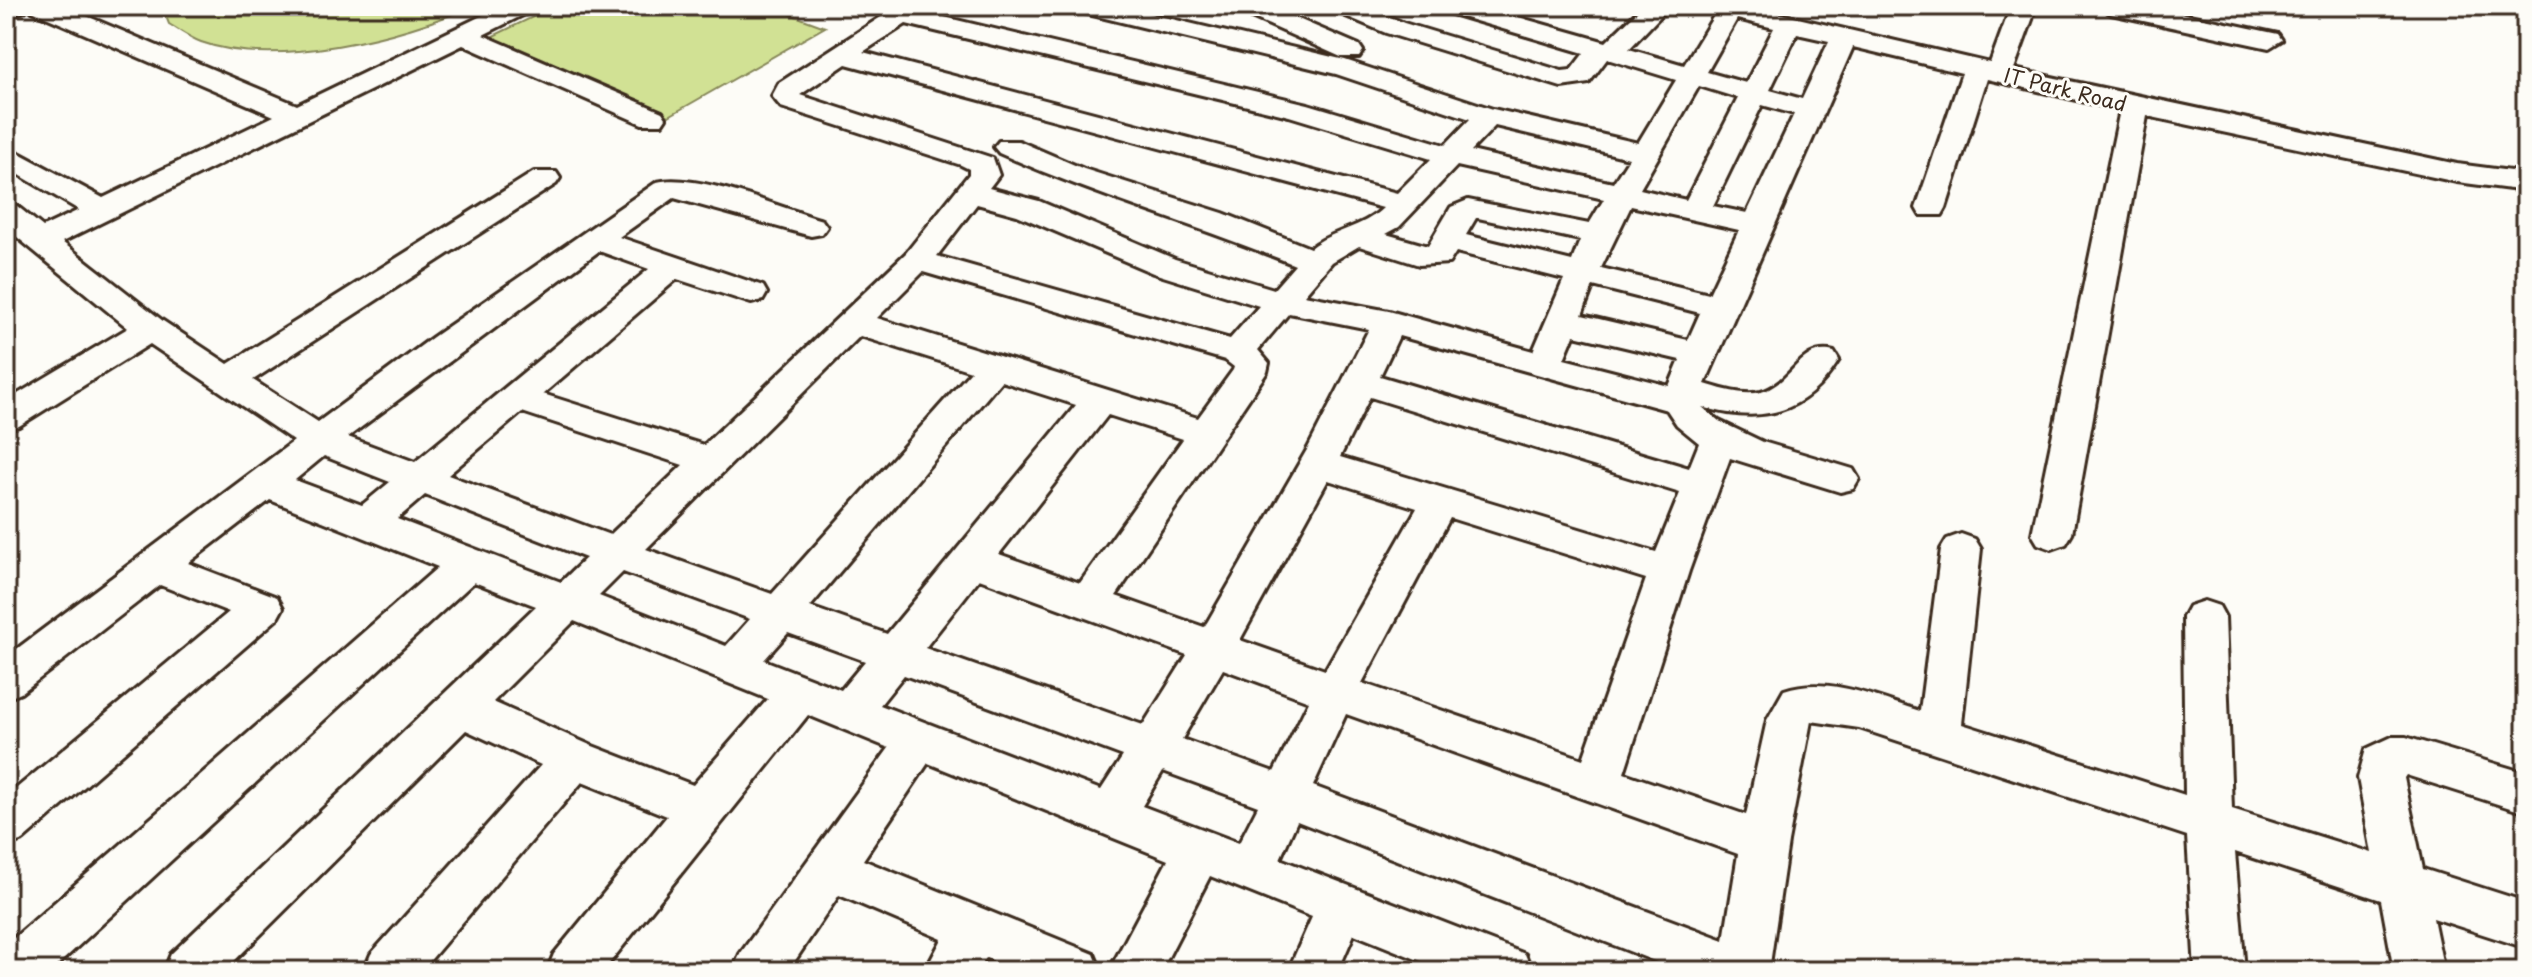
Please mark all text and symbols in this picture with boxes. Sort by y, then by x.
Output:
street label: IT Park Road [2001,59,2130,119]

